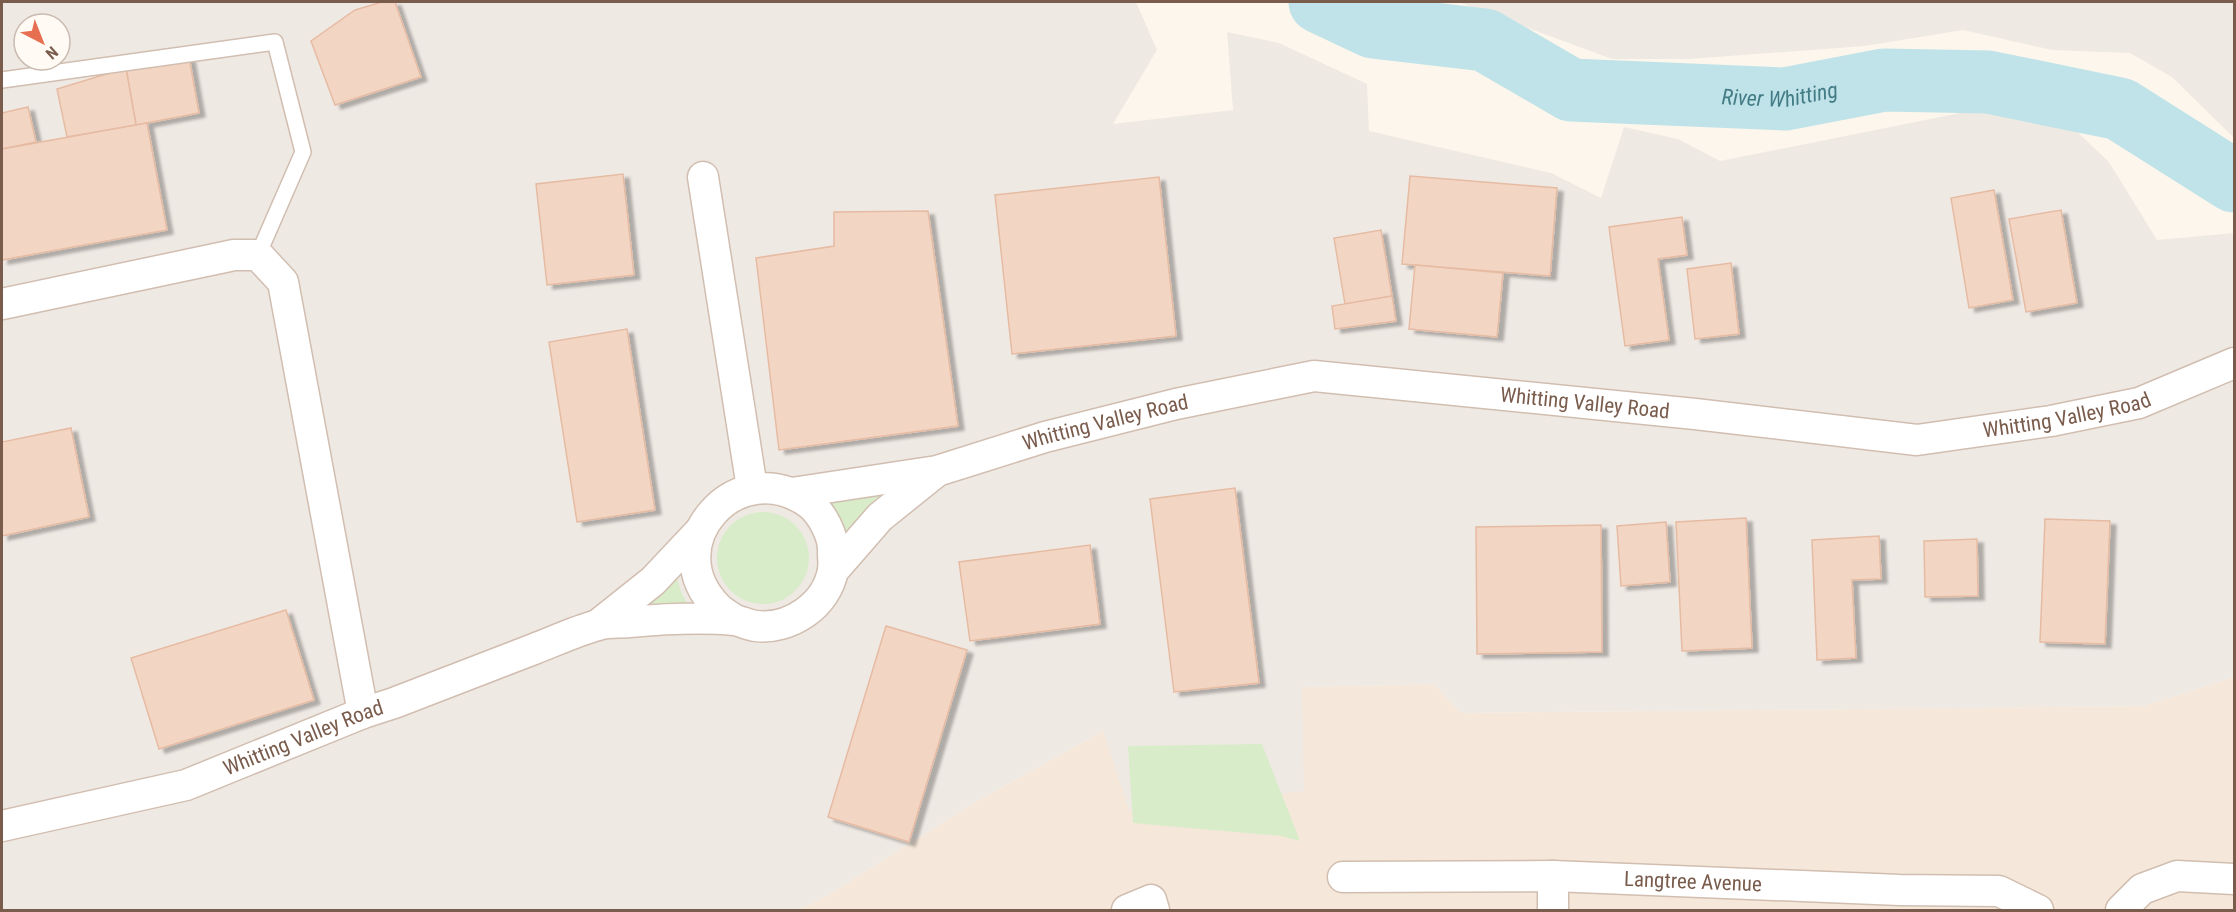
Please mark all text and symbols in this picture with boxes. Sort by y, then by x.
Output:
north arrow [12,12,72,72]
text: N [42,42,62,63]
water label: River Whitting [1721,77,1840,112]
street label: Whitting Valley Road [1499,383,1671,423]
street label: Whitting Valley Road [1981,387,2154,443]
street label: Whitting Valley Road [1020,390,1190,455]
street label: Whitting Valley Road [220,695,386,781]
street label: Langtree Avenue [1623,867,1762,896]

